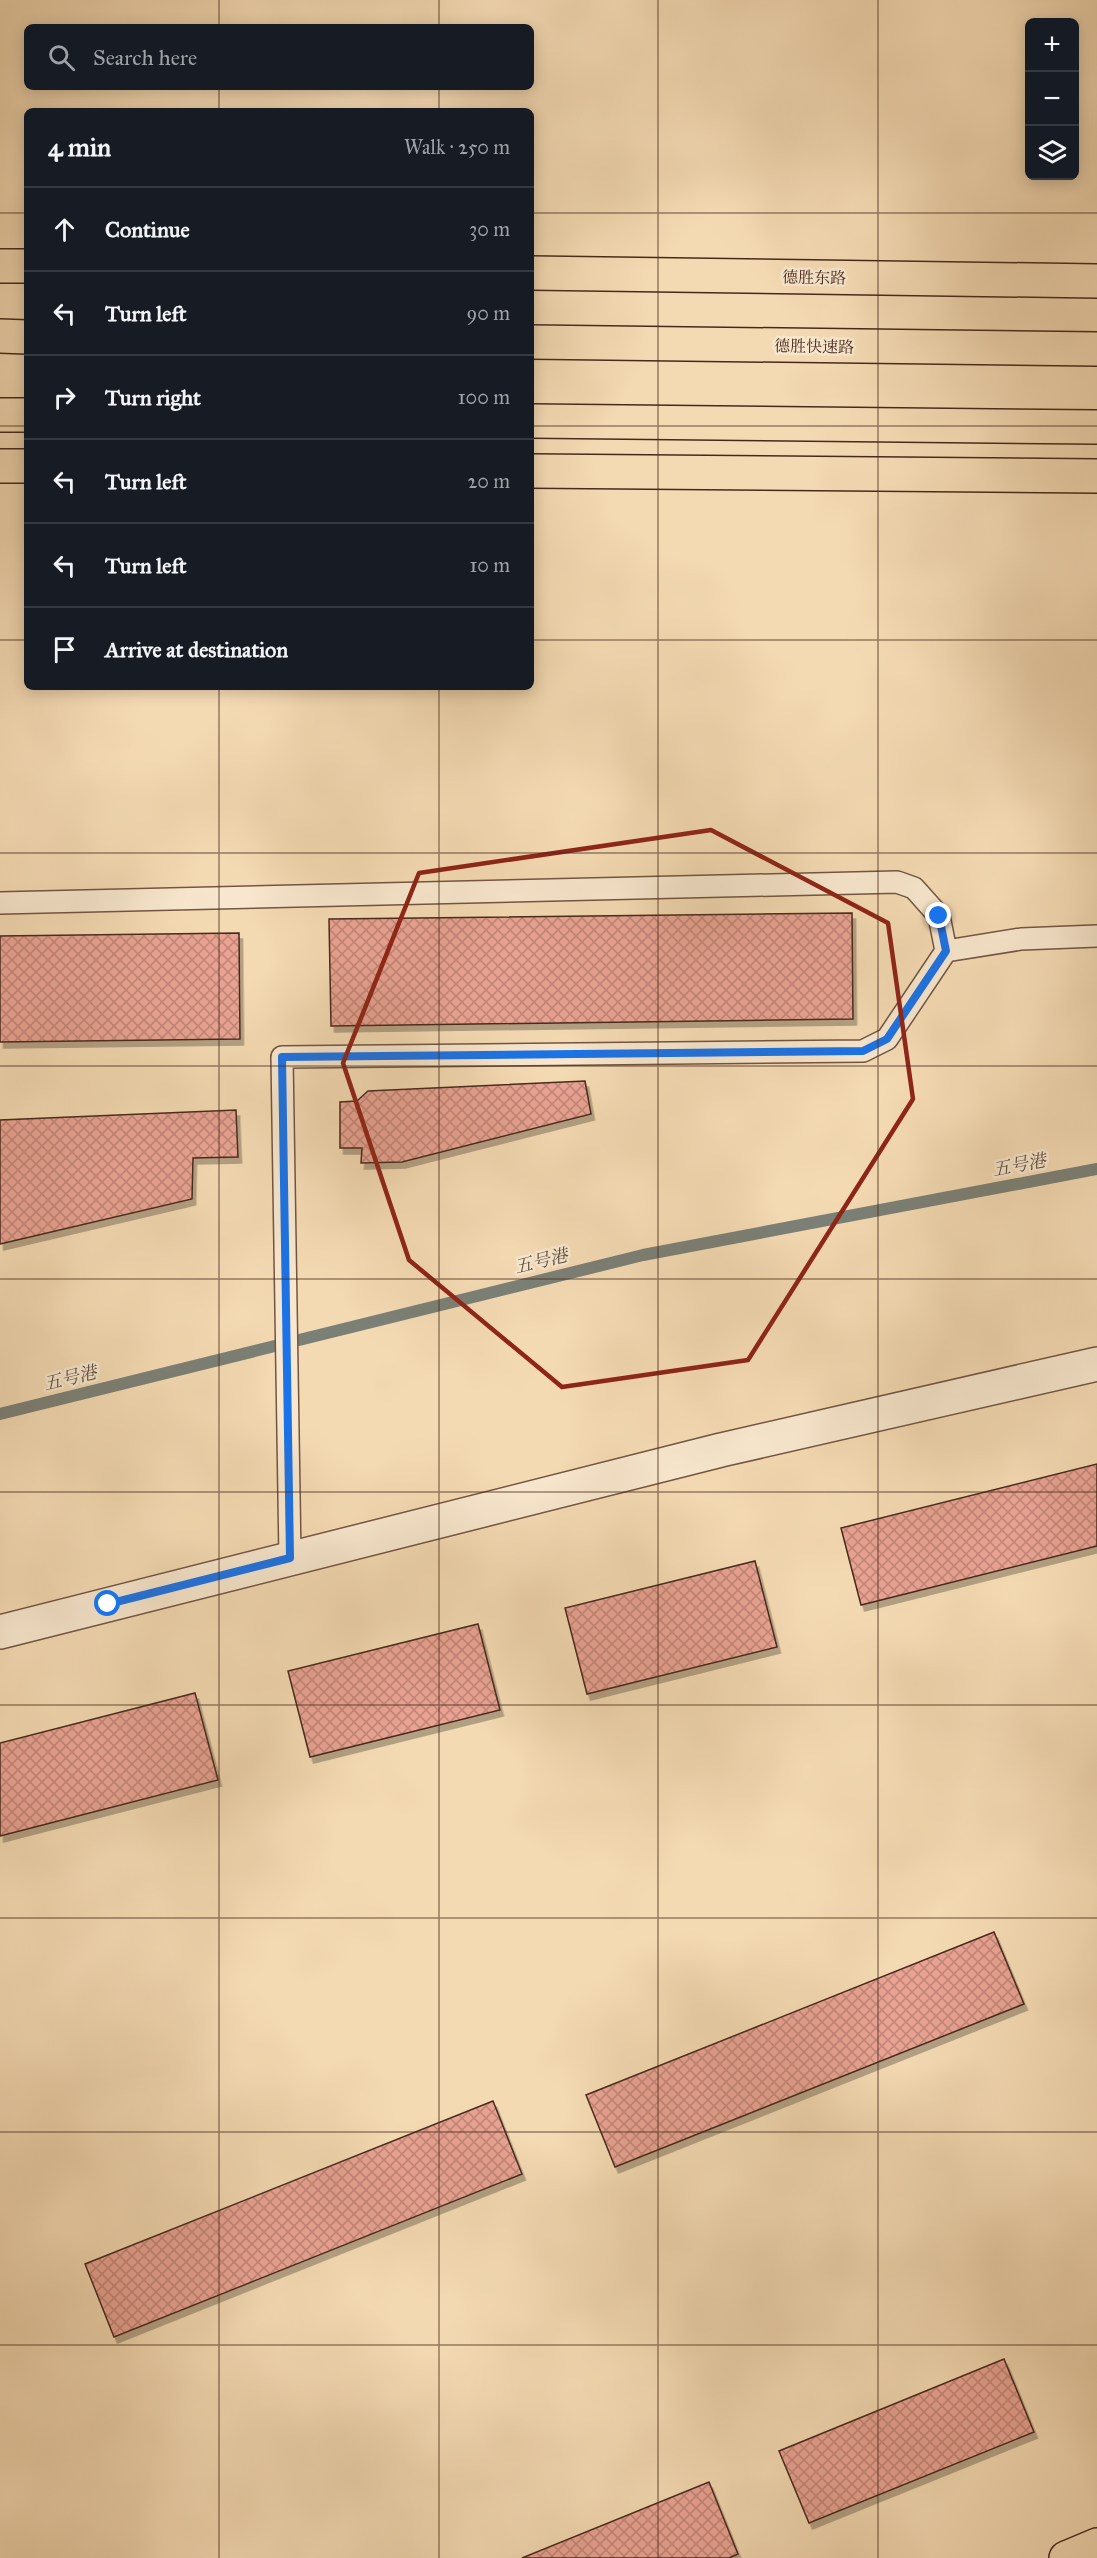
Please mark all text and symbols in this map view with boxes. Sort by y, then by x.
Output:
map controls [1025,18,1079,180]
button: + [1025,18,1079,72]
search box [24,24,534,90]
icon: search [45,41,78,74]
text: Search here [93,44,197,71]
button: − [1025,72,1079,126]
button: layers [1025,126,1079,180]
text: 4 min [48,131,111,163]
text: Walk · 250 m [404,135,510,159]
icon: ahead [48,213,81,246]
text: Continue [105,216,190,243]
text: 30 m [469,217,510,241]
street label: 德胜东路 [782,267,846,288]
icon: left [48,297,81,330]
text: Turn left [105,300,187,327]
text: 90 m [467,301,510,325]
street label: 德胜快速路 [774,336,854,357]
icon: right [48,381,81,414]
text: Turn right [105,384,201,411]
text: 100 m [458,385,510,409]
icon: left [48,465,81,498]
text: Turn left [105,468,187,495]
text: 20 m [467,469,510,493]
icon: left [48,549,81,582]
text: Turn left [105,552,187,579]
text: 10 m [469,553,510,577]
icon: arrive [48,633,81,666]
text: Arrive at destination [105,636,288,663]
route end [925,902,951,928]
water label: 五号港 [990,1149,1050,1181]
water label: 五号港 [512,1243,572,1278]
water label: 五号港 [41,1360,101,1395]
route start [94,1590,120,1616]

